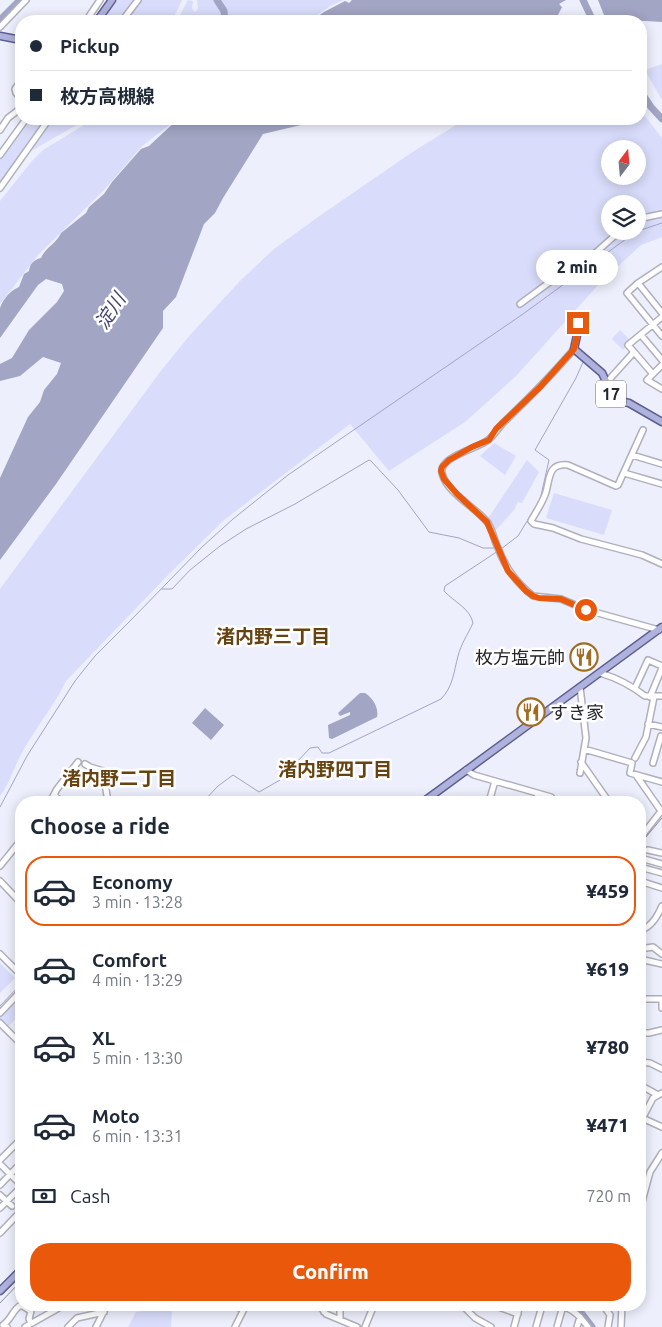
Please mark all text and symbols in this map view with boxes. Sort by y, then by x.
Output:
text: Pickup [60,35,120,57]
text: 枚方高槻線 [60,85,155,107]
north arrow [601,140,646,185]
map controls [601,140,646,240]
button: layers [601,195,646,240]
callout: 2 min [537,250,619,286]
text: 2 min [557,258,597,276]
water label: 淀川 [90,287,131,333]
route end [567,312,589,334]
road number: 17 [596,380,626,408]
route start [575,599,597,621]
district label: 渚内野三丁目 [216,625,330,647]
restaurant icon: 枚方塩元帥 [569,642,599,672]
place label: 枚方塩元帥 [475,647,565,667]
restaurant icon: すき家 [516,697,546,727]
place label: すき家 [550,702,604,722]
district label: 渚内野四丁目 [278,758,392,780]
district label: 渚内野二丁目 [62,767,176,789]
text: Choose a ride [30,813,170,838]
icon: car [32,869,77,914]
text: Economy [92,871,173,893]
text: ¥459 [586,880,629,902]
text: 3 min · 13:28 [92,893,183,911]
icon: car [32,947,77,992]
text: Comfort [92,949,167,971]
text: ¥619 [586,958,629,980]
text: 4 min · 13:29 [92,971,183,989]
icon: car [32,1025,77,1070]
text: XL [92,1027,115,1049]
text: ¥780 [586,1036,629,1058]
text: 5 min · 13:30 [92,1049,183,1067]
icon: car [32,1103,77,1148]
text: Moto [92,1105,140,1127]
text: ¥471 [586,1114,629,1136]
text: 6 min · 13:31 [92,1127,183,1145]
icon: cash [30,1182,58,1210]
text: Cash [70,1185,111,1207]
text: 720 m [586,1187,631,1205]
button: Confirm [30,1243,631,1301]

